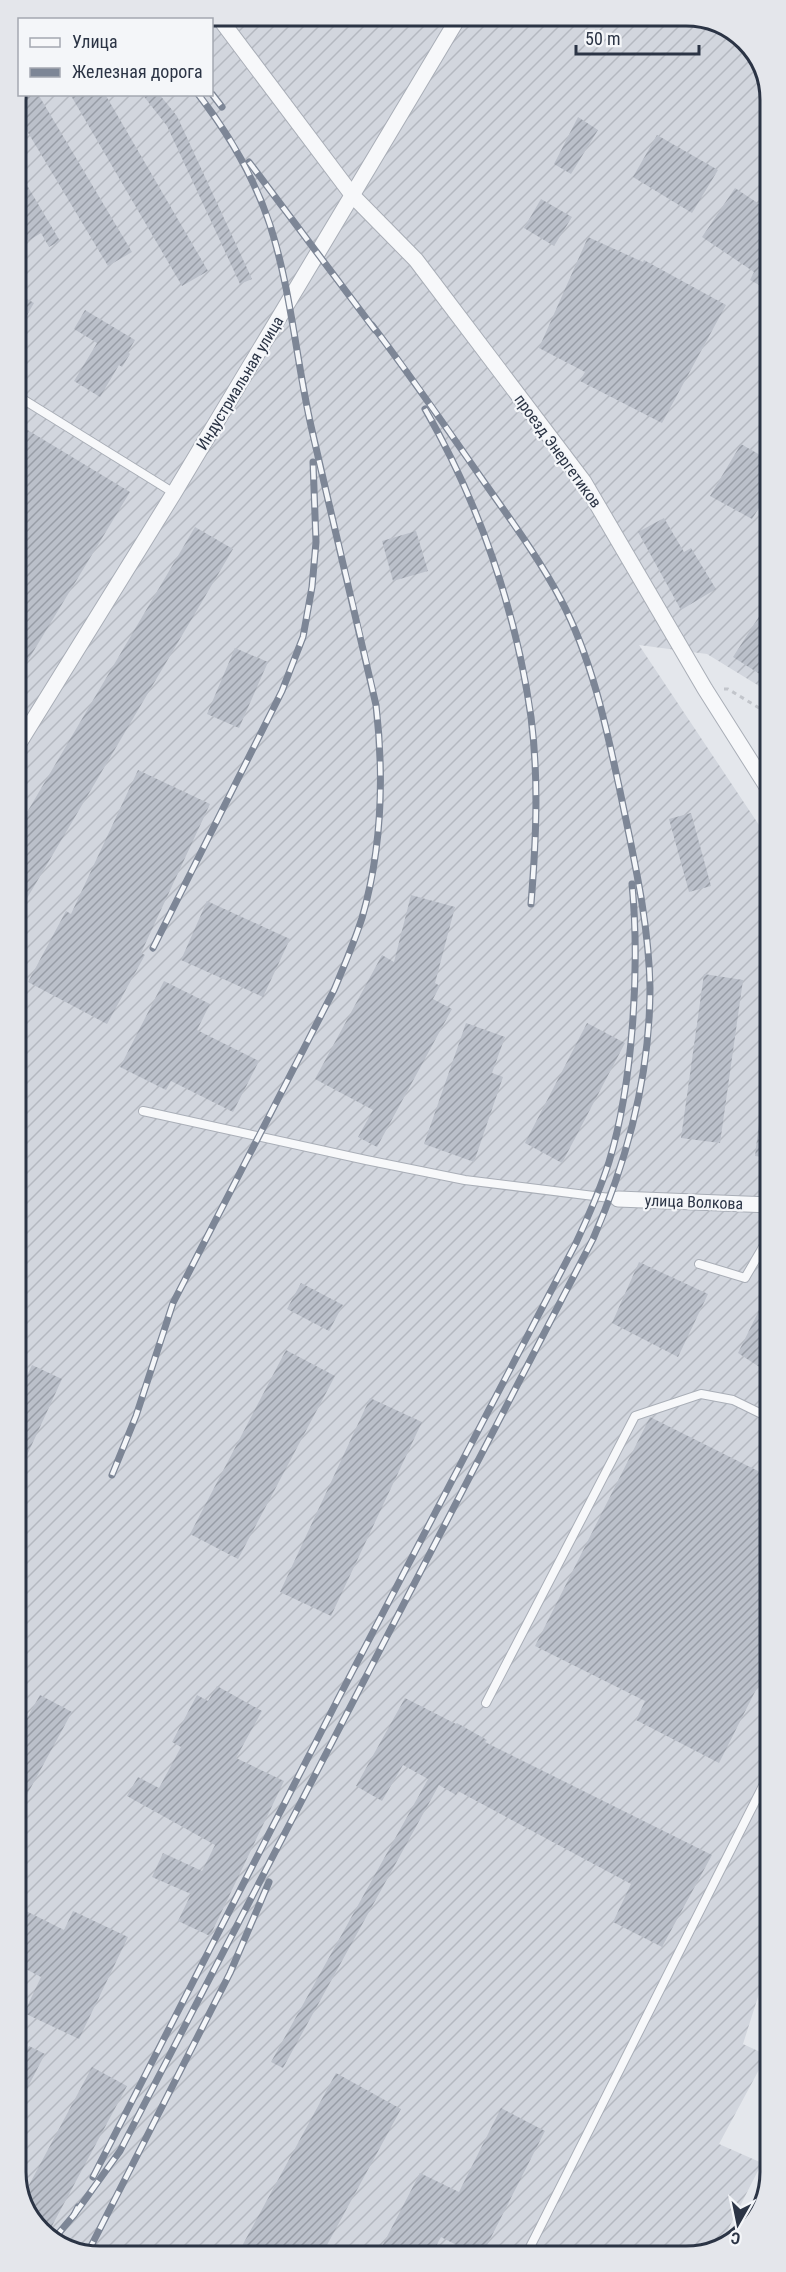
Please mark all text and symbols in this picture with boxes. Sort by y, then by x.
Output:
legend [18,18,213,96]
scale bar [576,18,699,56]
text: 50 m [585,28,620,49]
text: Улица [72,31,118,52]
text: Железная дорога [72,61,203,82]
street label: Индустриальная улица [193,313,287,453]
street label: проезд Энергетиков [510,391,606,511]
street label: улица Волкова [644,1191,744,1213]
north arrow [708,2194,768,2254]
text: С [730,2228,742,2248]

